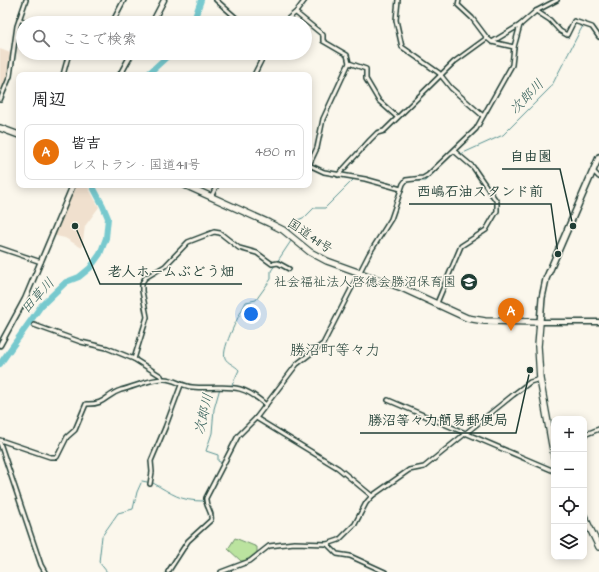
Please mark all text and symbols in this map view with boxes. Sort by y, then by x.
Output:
search box [16,16,312,60]
icon: search [30,27,52,49]
text: ここで検索 [62,29,137,50]
water label: 次郎川 [505,75,549,119]
text: 周辺 [32,88,66,112]
text: 皆吉 [71,133,101,154]
text: A [42,143,50,161]
text: 480 m [254,143,295,161]
callout: 自由園 [502,143,560,169]
text: 自由園 [510,147,552,167]
text: レストラン · 国道411号 [71,156,200,174]
callout: 西嶋石油スタンド前 [409,178,551,204]
text: 西嶋石油スタンド前 [417,182,543,202]
street label: 国道411号 [284,214,336,258]
callout: 老人ホームぶどう畑 [100,258,242,284]
text: 老人ホームぶどう畑 [108,262,234,282]
school or university icon: 社会福祉法人啓徳会勝沼保育園 [459,272,479,292]
place label: 社会福祉法人啓徳会勝沼保育園 [274,273,456,291]
water label: 田草川 [17,274,59,318]
pin: A [498,298,524,331]
your location [241,304,261,324]
district label: 勝沼町等々力 [290,340,380,361]
water label: 次郎川 [190,391,218,437]
callout: 勝沼等々力簡易郵便局 [360,407,516,433]
text: 勝沼等々力簡易郵便局 [368,411,508,431]
map controls [551,416,587,560]
button: + [551,416,587,452]
button: − [551,452,587,488]
button: locate [551,488,587,524]
button: layers [551,524,587,560]

